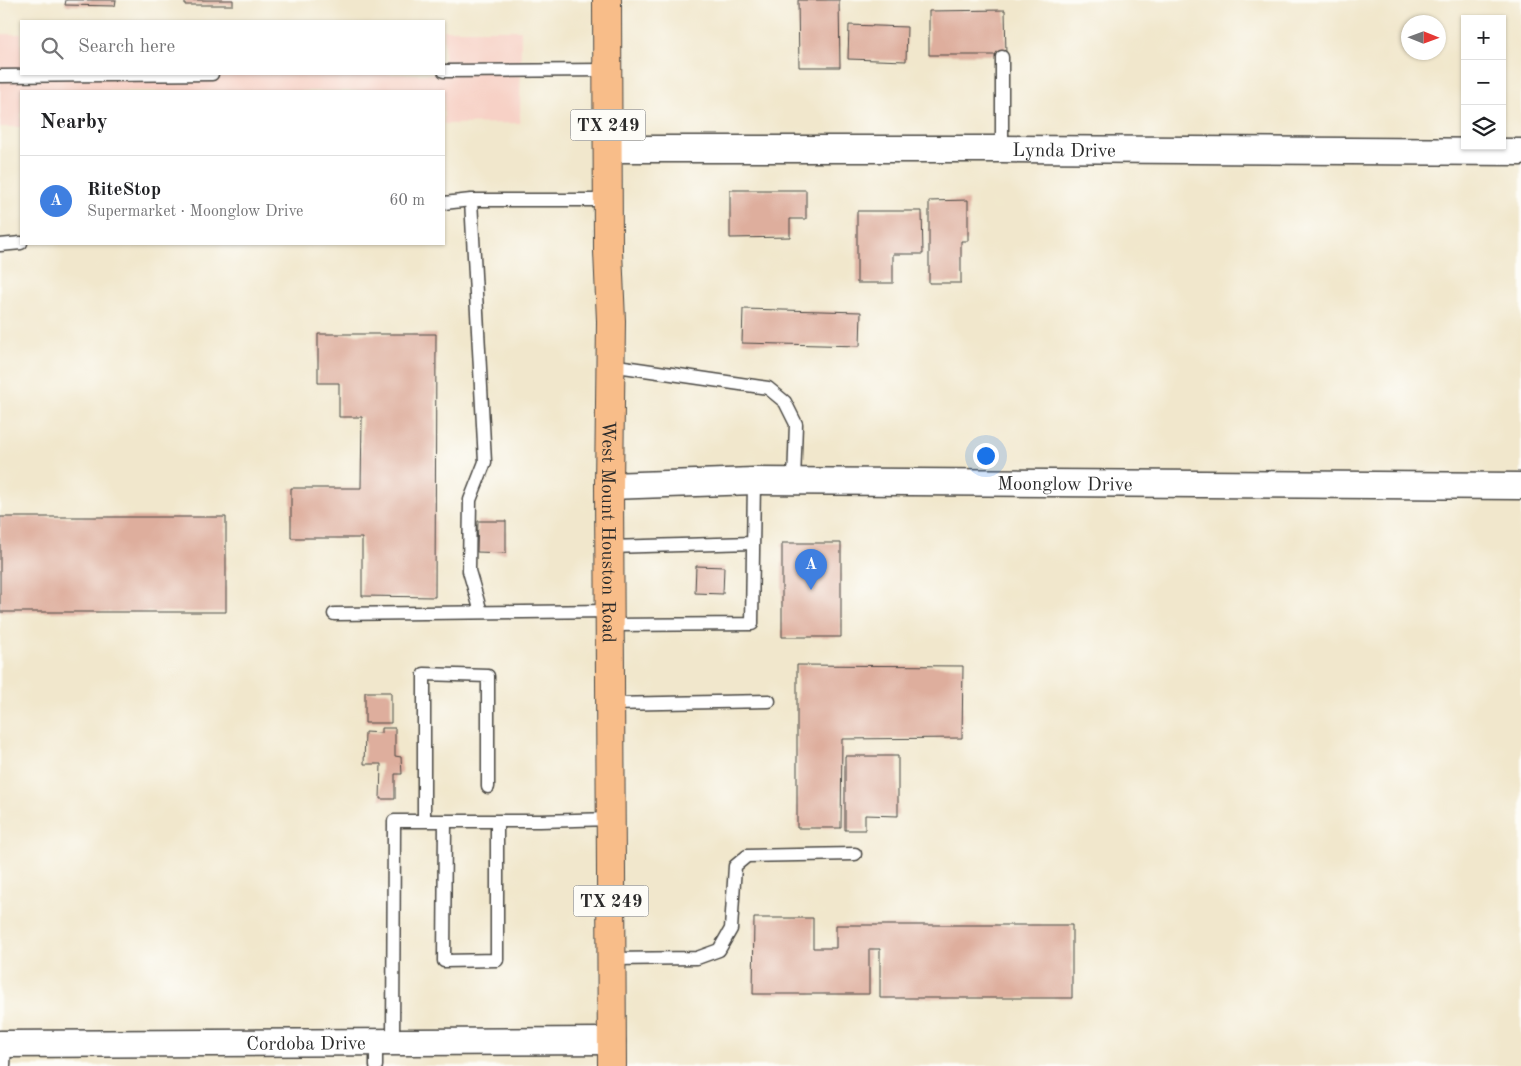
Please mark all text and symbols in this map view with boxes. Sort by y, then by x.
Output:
north arrow [1401,15,1446,60]
map controls [1461,15,1506,150]
button: + [1461,15,1506,60]
search box [20,20,445,75]
icon: search [38,34,66,62]
text: Search here [78,38,175,57]
button: − [1461,60,1506,105]
button: layers [1461,105,1506,150]
road number: TX 249 [570,110,646,140]
text: Nearby [40,112,108,133]
street label: Lynda Drive [1012,142,1116,162]
text: RiteStop [87,181,161,200]
text: A [50,193,62,209]
text: 60 m [389,193,425,209]
text: Supermarket · Moonglow Drive [87,204,303,220]
street label: West Mount Houston Road [597,421,617,643]
your location [973,443,999,469]
street label: Moonglow Drive [997,476,1133,495]
pin: A [795,549,827,590]
road number: TX 249 [574,886,648,916]
street label: Cordoba Drive [246,1035,366,1055]

